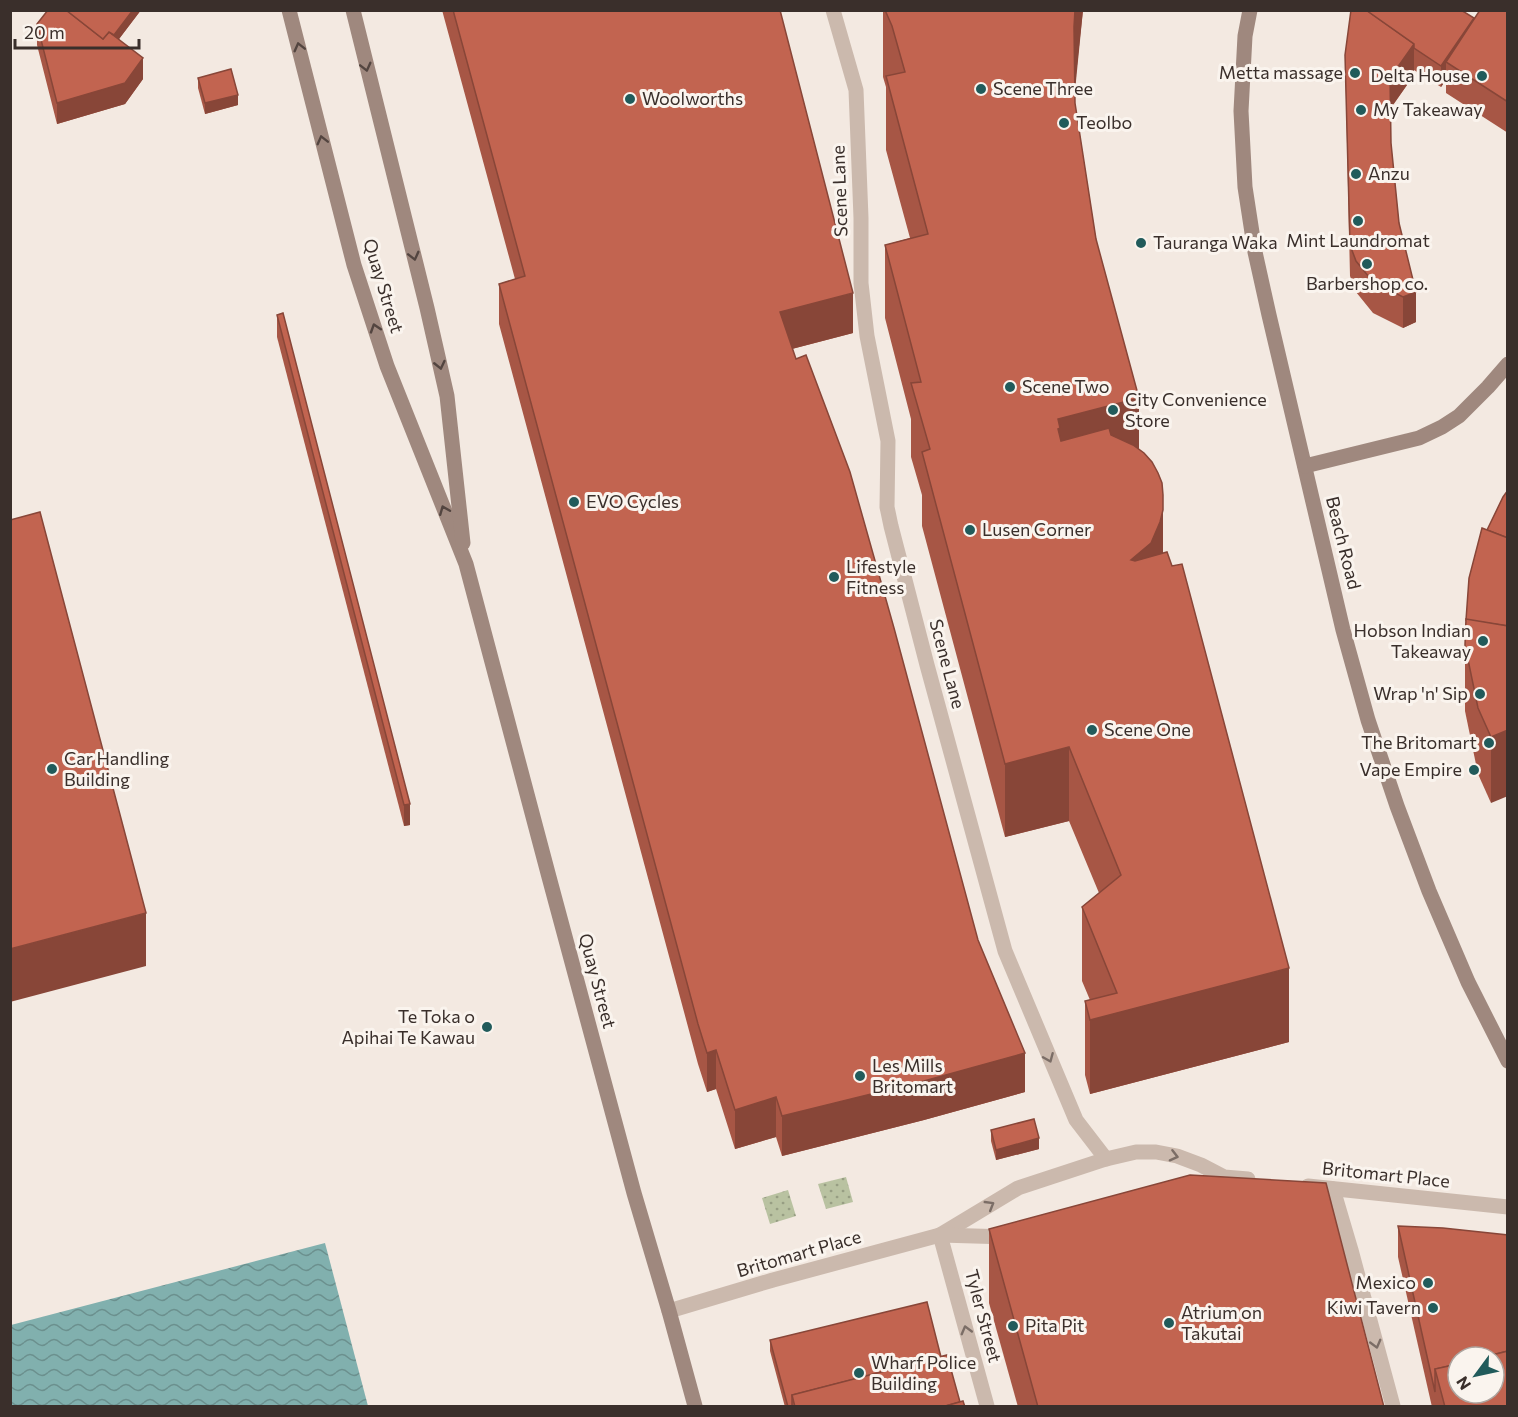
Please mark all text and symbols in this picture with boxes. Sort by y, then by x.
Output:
scale bar [15,12,140,50]
text: 20 m [24,21,65,43]
one-way arrow [293,42,306,52]
place label: Metta massage [1219,61,1343,83]
one-way arrow [359,62,372,72]
place label: Delta House [1370,64,1470,86]
marker: Metta massage [1348,66,1362,80]
marker: Delta House [1475,69,1489,83]
place label: Scene Three [993,77,1093,99]
marker: Scene Three [974,82,988,96]
place label: Woolworths [642,87,743,109]
marker: Woolworths [623,92,637,106]
place label: My Takeaway [1373,98,1483,120]
marker: My Takeaway [1354,103,1368,117]
place label: Teolbo [1076,111,1132,133]
marker: Teolbo [1057,116,1071,130]
one-way arrow [317,135,330,145]
street label: Scene Lane [826,145,852,237]
place label: Anzu [1368,162,1410,184]
marker: Anzu [1349,167,1363,181]
marker: Mint Laundromat [1351,214,1365,228]
place label: Mint Laundromat [1286,229,1430,251]
place label: Tauranga Waka [1153,231,1278,253]
street label: Quay Street [359,236,409,336]
marker: Tauranga Waka [1134,236,1148,250]
one-way arrow [407,251,420,261]
marker: Barbershop co. [1360,257,1374,271]
place label: Barbershop co. [1306,272,1428,294]
one-way arrow [370,323,383,334]
one-way arrow [433,359,446,369]
place label: Scene Two [1022,375,1109,397]
marker: Scene Two [1003,380,1017,394]
place label: City Convenience Store [1125,388,1267,431]
marker: City Convenience Store [1106,403,1120,417]
place label: EVO Cycles [586,490,679,512]
street label: Beach Road [1322,494,1366,592]
marker: EVO Cycles [567,495,581,509]
one-way arrow [439,505,451,516]
place label: Lusen Corner [982,518,1091,540]
marker: Lusen Corner [963,523,977,537]
place label: Lifestyle Fitness [846,555,916,598]
marker: Lifestyle Fitness [827,570,841,584]
street label: Scene Lane [925,617,970,711]
place label: Hobson Indian Takeaway [1353,619,1471,662]
marker: Hobson Indian Takeaway [1476,634,1490,648]
place label: Wrap 'n' Sip [1373,682,1468,704]
marker: Wrap 'n' Sip [1473,687,1487,701]
place label: Scene One [1104,718,1191,740]
marker: Scene One [1085,723,1099,737]
place label: The Britomart [1361,731,1477,753]
marker: The Britomart [1482,736,1496,750]
place label: Car Handling Building [64,747,170,790]
place label: Vape Empire [1360,758,1462,780]
marker: Car Handling Building [45,762,59,776]
marker: Vape Empire [1467,763,1481,777]
street label: Quay Street [575,931,621,1031]
place label: Te Toka o Apihai Te Kawau [341,1005,475,1048]
marker: Te Toka o Apihai Te Kawau [480,1020,494,1034]
one-way arrow [1042,1052,1054,1063]
place label: Les Mills Britomart [872,1054,953,1097]
marker: Les Mills Britomart [853,1069,867,1083]
one-way arrow [1169,1149,1179,1162]
street label: Britomart Place [1321,1156,1451,1192]
one-way arrow [984,1201,994,1212]
street label: Britomart Place [734,1225,863,1281]
street label: Tyler Street [961,1267,1007,1365]
place label: Mexico [1355,1271,1416,1293]
marker: Mexico [1421,1276,1435,1290]
place label: Kiwi Tavern [1327,1296,1421,1318]
place label: Atrium on Takutai [1181,1301,1262,1344]
marker: Kiwi Tavern [1426,1301,1440,1315]
place label: Pita Pit [1025,1314,1084,1336]
marker: Atrium on Takutai [1162,1316,1176,1330]
marker: Pita Pit [1006,1319,1020,1333]
one-way arrow [961,1325,973,1336]
one-way arrow [1369,1338,1381,1349]
north arrow [1446,1345,1506,1405]
place label: Wharf Police Building [871,1351,976,1394]
marker: Wharf Police Building [852,1366,866,1380]
text: N [1452,1373,1474,1394]

